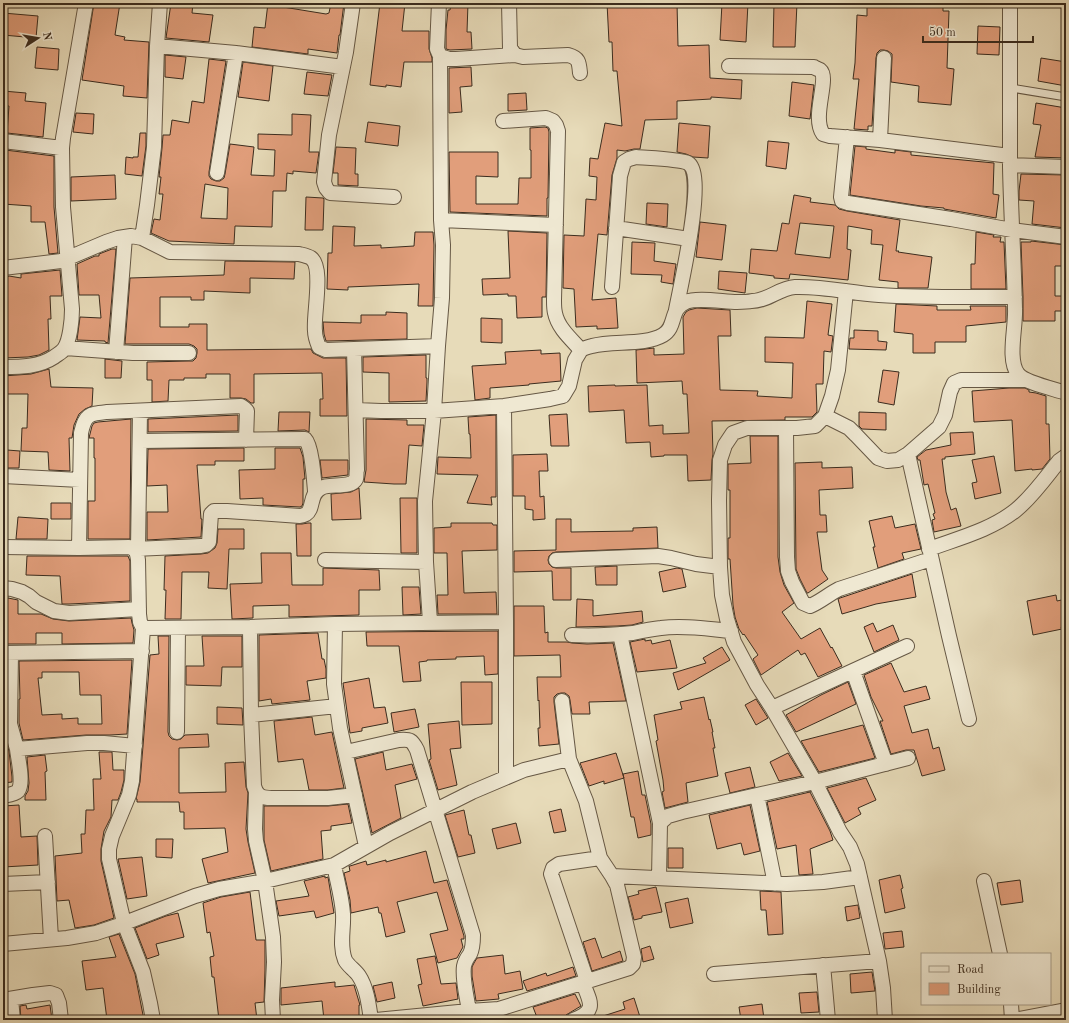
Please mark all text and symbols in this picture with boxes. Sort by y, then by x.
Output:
north arrow [18,18,58,58]
scale bar [923,18,1033,44]
text: 50 m [929,26,956,39]
text: N [40,31,53,42]
legend [921,953,1051,1005]
text: Road [957,964,984,976]
text: Building [957,984,1001,996]

